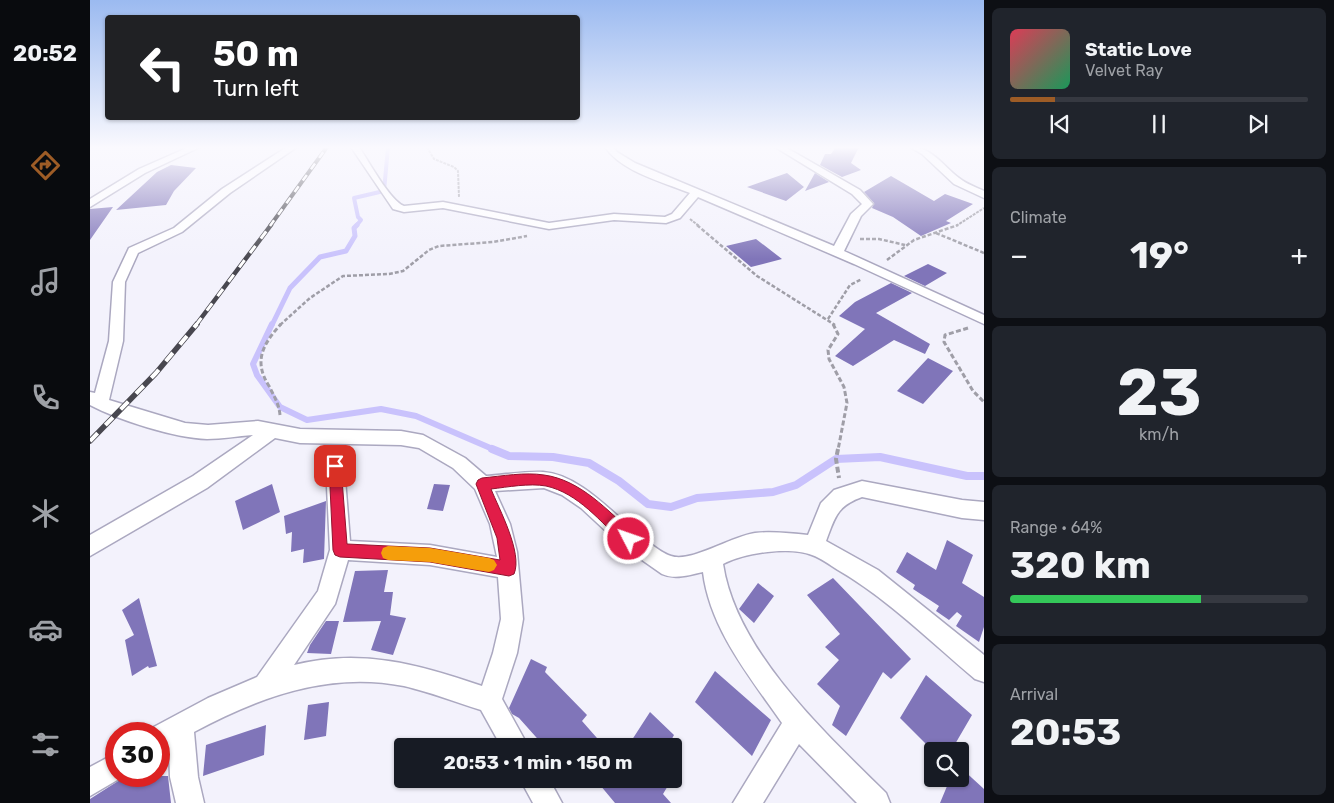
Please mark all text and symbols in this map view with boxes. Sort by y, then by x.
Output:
text: 50 m [213,33,299,75]
icon: left [130,35,195,100]
text: Static Love [1085,38,1192,61]
text: 20:52 [13,40,77,67]
text: Velvet Ray [1085,61,1163,80]
text: Turn left [213,75,299,102]
icon: previous [1046,110,1074,138]
icon: pause [1145,110,1173,138]
icon: next [1244,110,1272,138]
icon: directions [28,148,63,183]
text: Climate [1010,208,1067,227]
text: 19° [1130,232,1189,278]
text: − [1010,239,1028,272]
text: + [1291,239,1308,272]
icon: music [28,264,63,299]
text: 23 [1116,354,1202,431]
icon: phone [28,380,63,415]
text: km/h [1139,425,1179,444]
pin [314,445,356,487]
icon: arrive [321,452,349,480]
icon: climate [28,496,63,531]
position arrow [602,512,654,564]
text: Range · 64% [1010,518,1102,537]
text: 320 km [1010,542,1151,588]
icon: car [28,612,63,647]
text: Arrival [1010,685,1058,704]
text: 20:53 [1010,709,1121,755]
speed limit sign: 30 [105,722,170,787]
icon: filters [28,727,63,762]
map controls [924,742,969,787]
button: search [924,742,969,787]
text: 20:53 · 1 min · 150 m [444,751,632,774]

